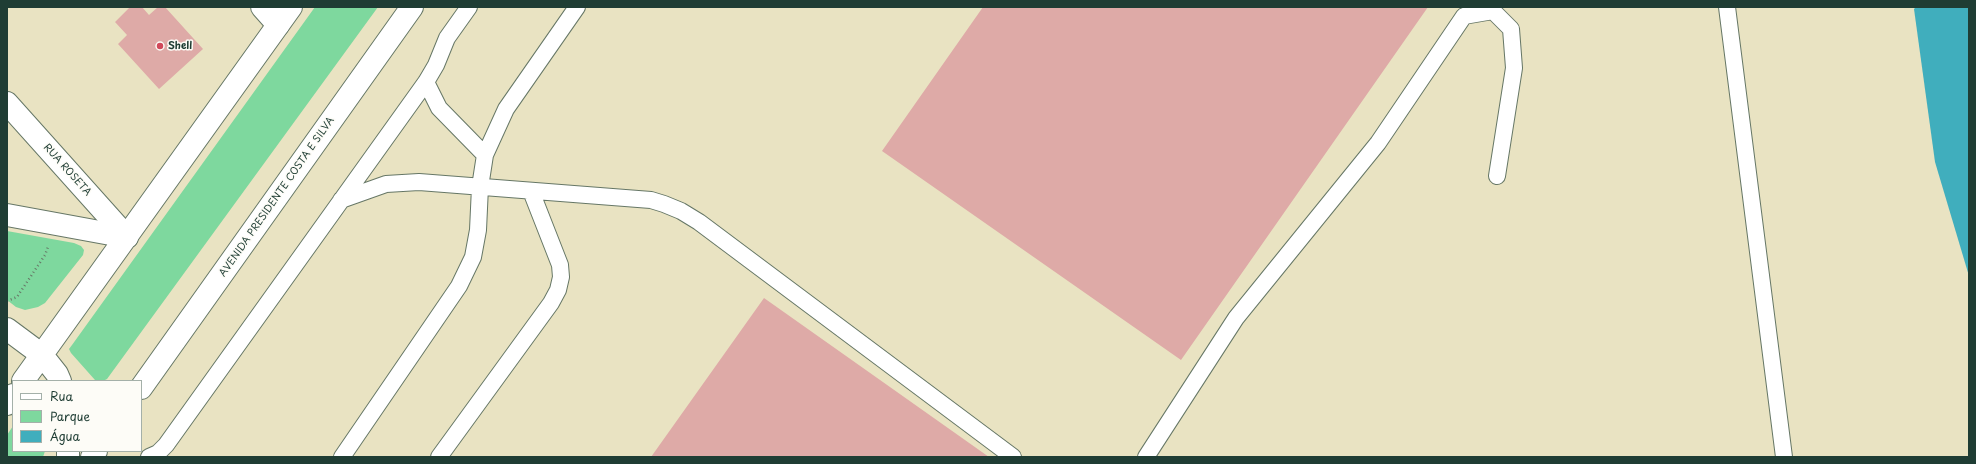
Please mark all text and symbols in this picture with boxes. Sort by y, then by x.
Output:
place label: Shell [168,40,192,52]
marker: Shell [155,41,165,51]
street label: AVENIDA PRESIDENTE COSTA E SILVA [217,115,337,279]
street label: RUA ROSETA [41,142,93,198]
legend [12,380,142,452]
text: Rua [50,387,73,405]
text: Parque [50,407,90,425]
text: Água [50,427,80,445]

